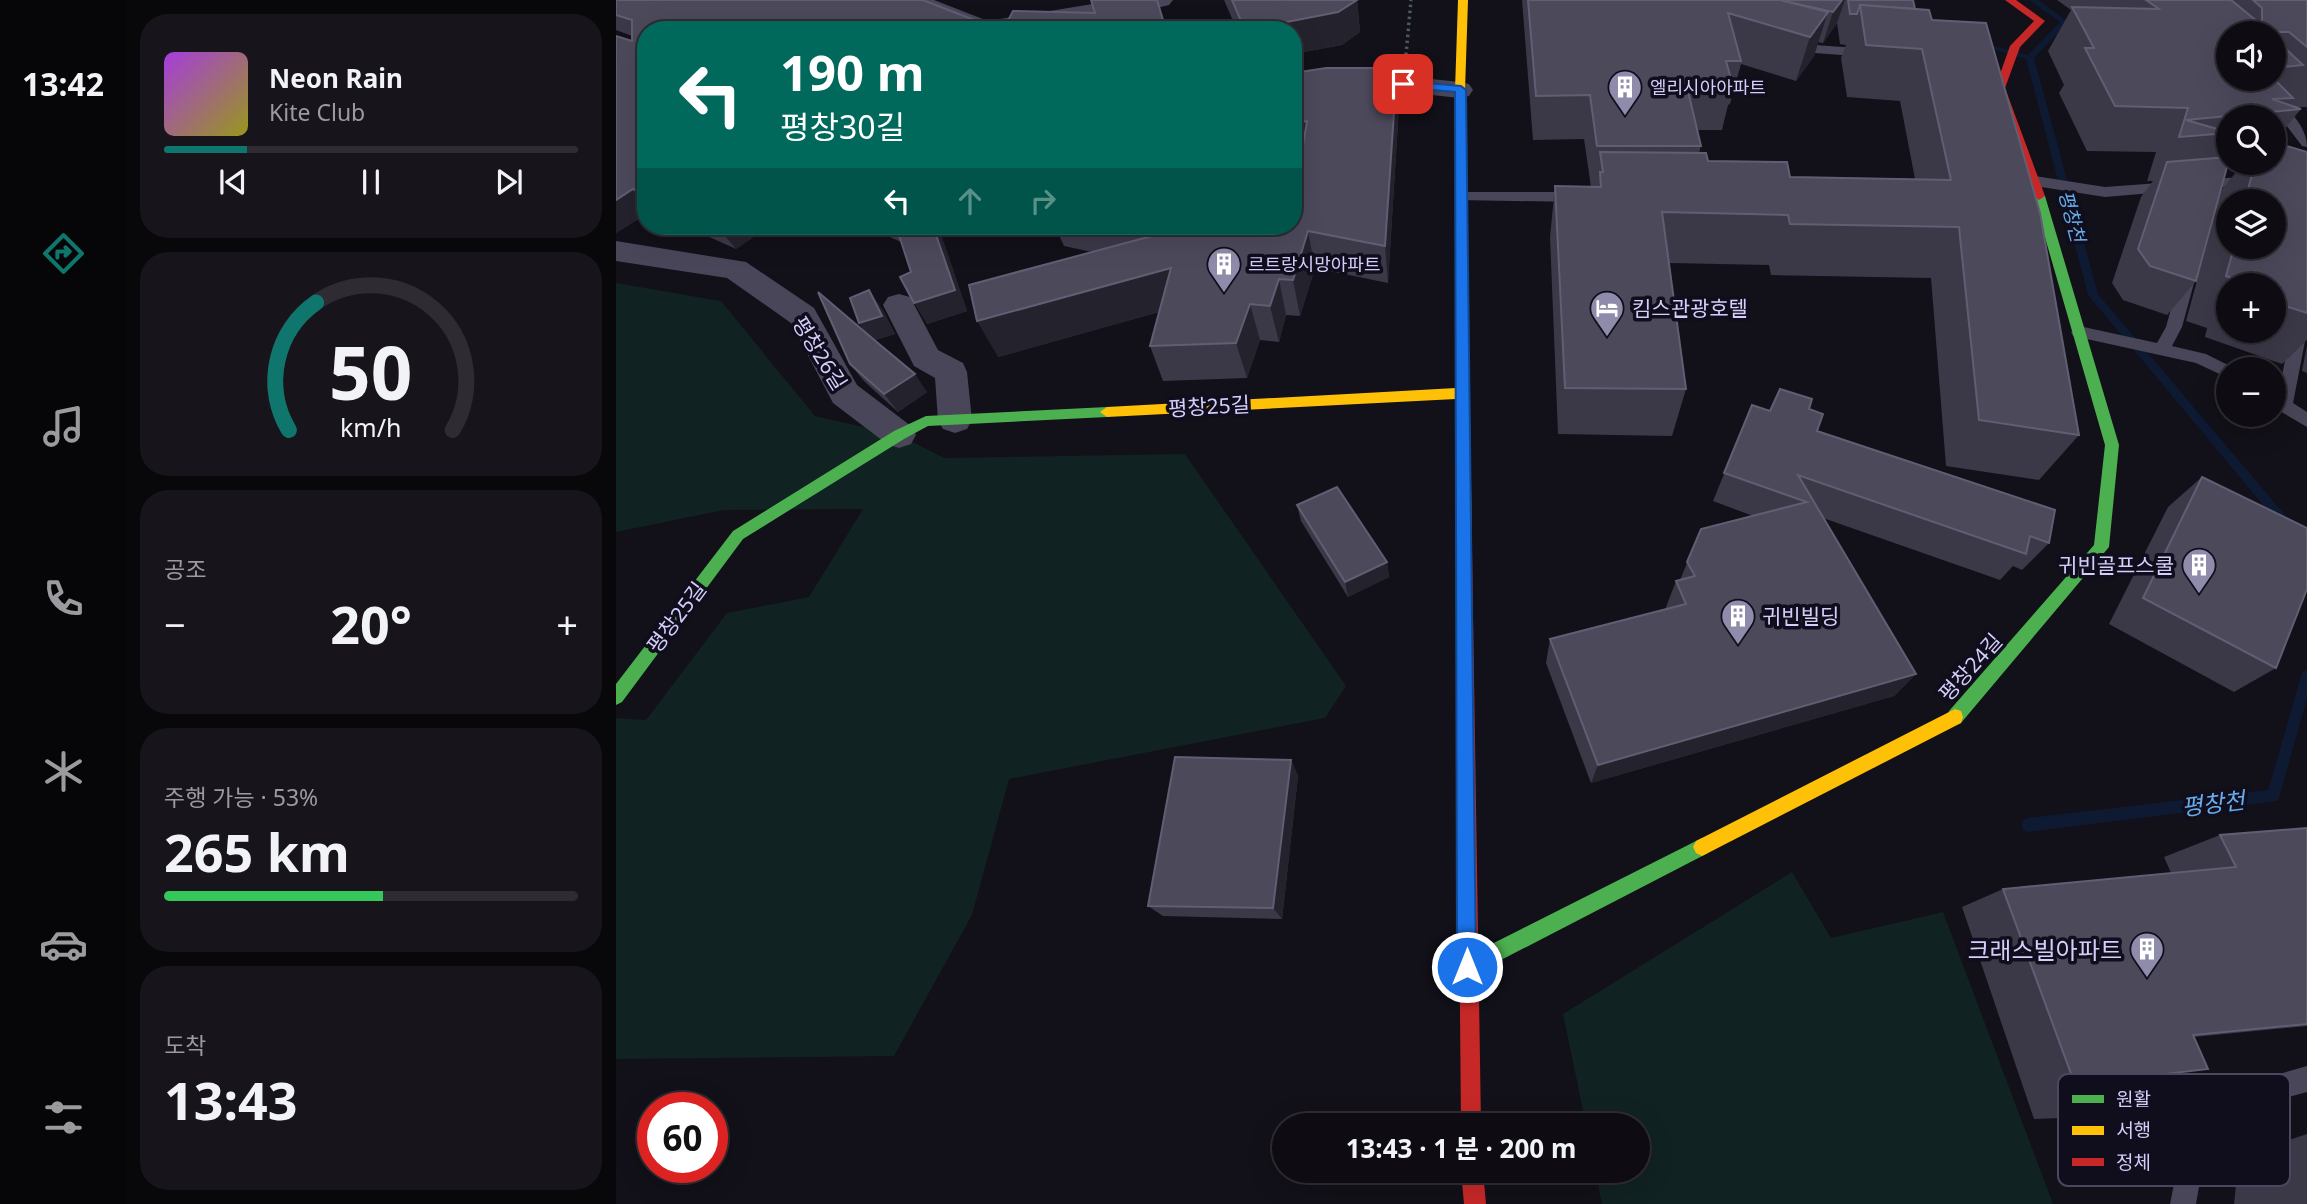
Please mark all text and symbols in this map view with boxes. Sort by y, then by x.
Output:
map controls [2216,21,2286,427]
button: sound [2216,21,2286,91]
text: 190 m [780,39,925,105]
icon: left [665,49,756,140]
pin [1373,54,1433,114]
text: Neon Rain [269,60,403,96]
text: 13:42 [22,62,104,105]
icon: arrive [1384,65,1422,103]
building icon: 엘리시아아파트 [1606,68,1644,117]
place label: 엘리시아아파트 [1650,75,1766,99]
text: Kite Club [269,96,365,128]
text: 평창30길 [780,105,905,148]
button: search [2216,105,2286,175]
icon: previous [214,163,252,201]
icon: pause [352,163,390,201]
icon: next [490,163,528,201]
icon: left [878,182,916,220]
icon: ahead [951,182,989,220]
icon: right [1024,182,1062,220]
water label: 평창천 [2053,187,2092,246]
button: layers [2216,189,2286,259]
icon: directions [39,229,88,278]
building icon: 르트랑시망아파트 [1205,245,1243,294]
place label: 르트랑시망아파트 [1248,252,1380,276]
button: + [2216,273,2286,343]
hotel icon: 킴스관광호텔 [1588,289,1626,338]
place label: 킴스관광호텔 [1632,294,1748,322]
street label: 평창26길 [786,311,854,395]
text: 50 [329,322,413,421]
button: − [2216,357,2286,427]
street label: 평창25길 [1167,390,1251,422]
icon: music [39,402,88,451]
text: km/h [340,410,402,444]
building icon: 귀빈골프스쿨 [2180,546,2218,595]
place label: 귀빈골프스쿨 [2058,551,2174,579]
text: 공조 [164,553,206,585]
icon: phone [39,574,88,623]
street label: 평창25길 [640,576,712,658]
text: 20° [330,588,412,659]
building icon: 귀빈빌딩 [1719,597,1757,646]
text: − [164,598,186,650]
text: + [556,598,578,650]
place label: 귀빈빌딩 [1762,602,1839,630]
street label: 평창24길 [1932,627,2008,707]
icon: climate [39,747,88,796]
text: 주행 가능 · 53% [164,781,318,813]
water label: 평창천 [2180,783,2249,823]
text: 265 km [164,816,350,887]
icon: car [39,920,88,969]
position arrow [1430,930,1504,1004]
building icon: 크래스빌아파트 [2128,930,2166,979]
place label: 크래스빌아파트 [1967,933,2122,966]
text: 도착 [164,1029,206,1061]
text: 13:43 [164,1064,298,1135]
legend [2058,1074,2290,1186]
text: 원활 [2116,1086,2151,1112]
speed limit sign: 60 [637,1092,728,1183]
icon: filters [39,1093,88,1142]
text: 서행 [2116,1117,2151,1143]
text: 13:43 · 1 분 · 200 m [1346,1130,1576,1166]
text: 정체 [2116,1149,2151,1175]

